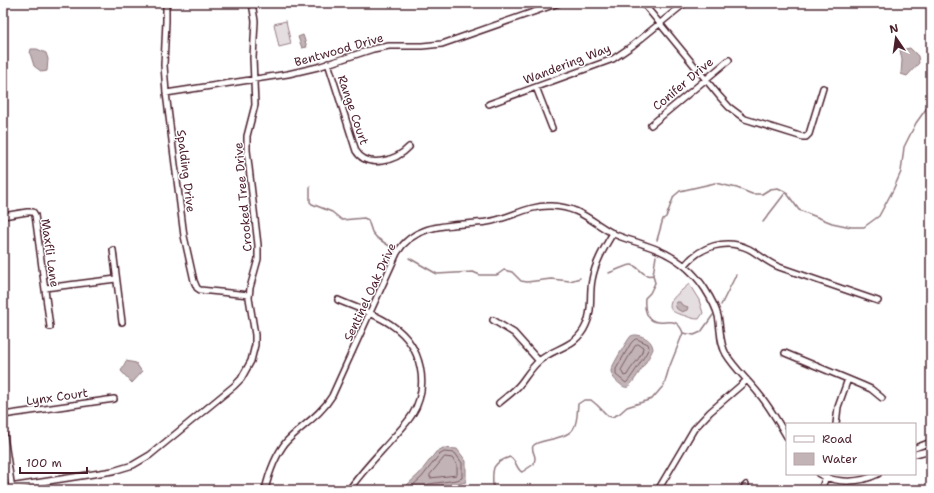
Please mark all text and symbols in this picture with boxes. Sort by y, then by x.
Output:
north arrow [876,18,916,58]
text: N [888,20,900,37]
street label: Bentwood Drive [293,30,386,70]
street label: Wandering Way [521,40,613,88]
street label: Conifer Drive [649,54,717,114]
street label: Range Court [334,73,372,147]
street label: Spalding Drive [173,129,199,213]
street label: Crooked Tree Drive [230,141,256,252]
street label: Maxfli Lane [37,218,63,288]
street label: Sentinel Oak Drive [340,240,400,344]
street label: Lynx Court [25,385,89,409]
legend [786,423,916,475]
text: Road [822,431,853,447]
scale bar [20,449,87,475]
text: Water [822,451,858,467]
text: 100 m [26,455,62,471]

